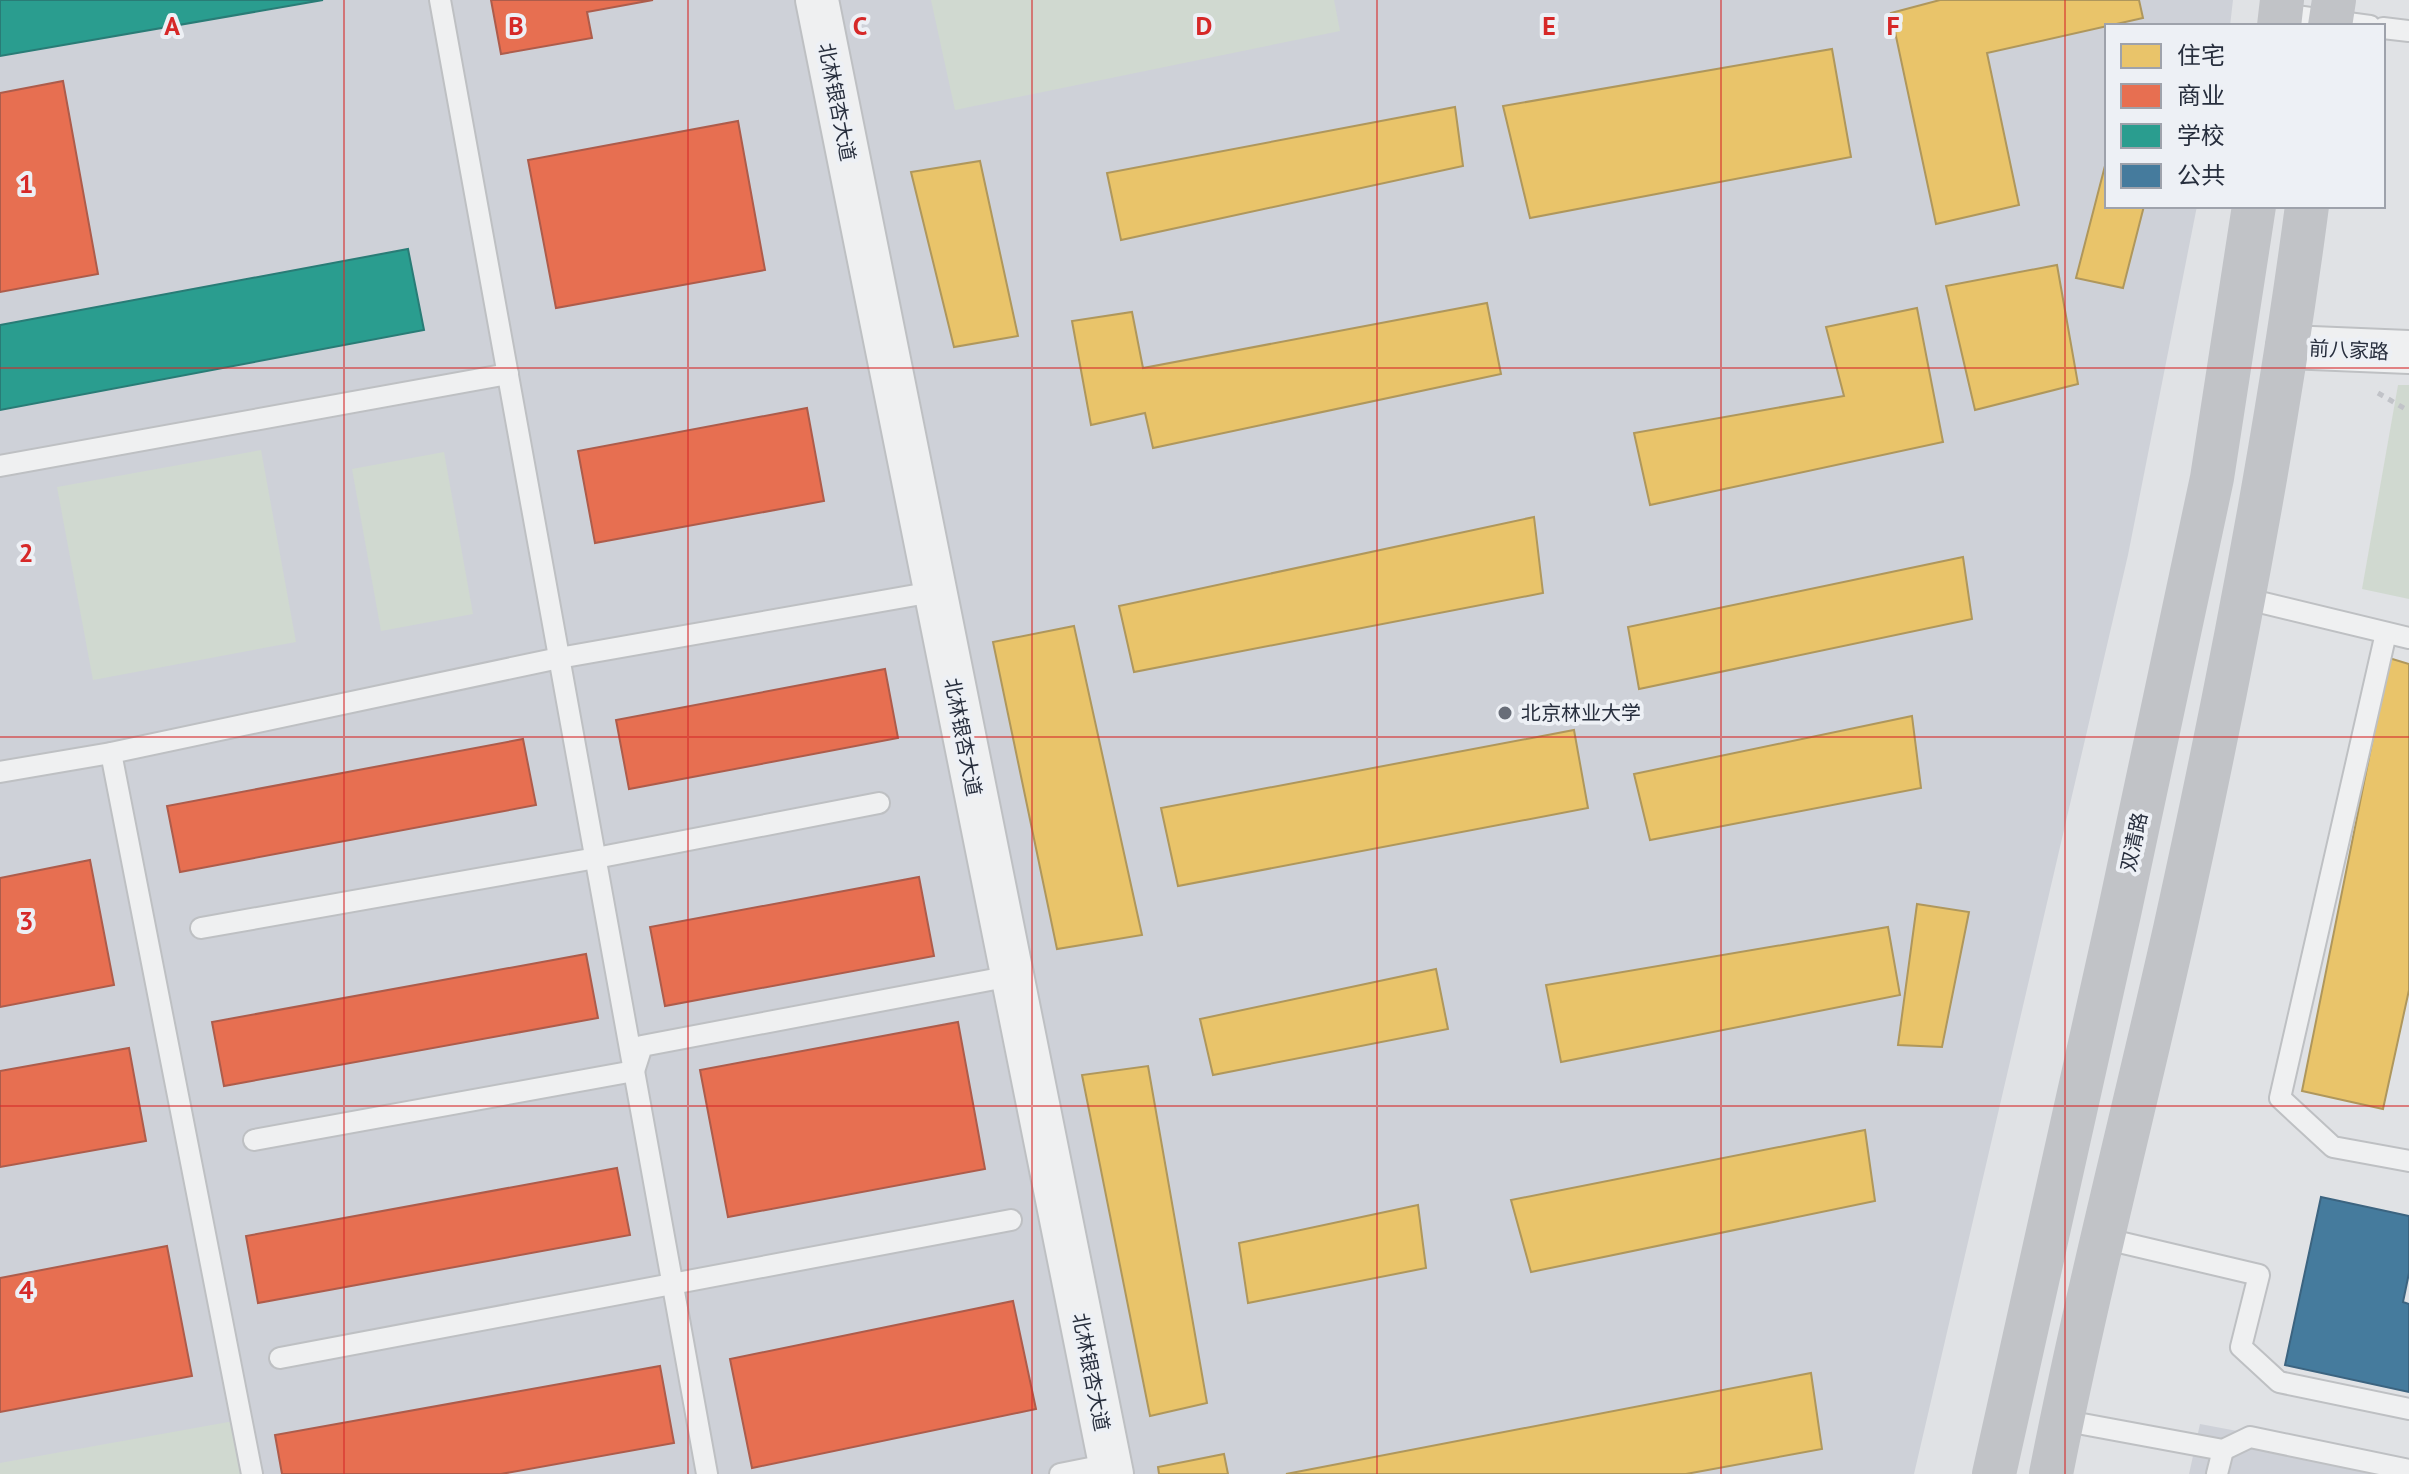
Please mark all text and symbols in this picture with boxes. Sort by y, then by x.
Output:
text: A [164,9,180,42]
text: B [508,9,524,42]
text: C [853,9,867,42]
text: D [1196,9,1212,42]
text: E [1542,9,1556,42]
text: F [1886,9,1900,42]
legend [2105,24,2385,208]
text: 住宅 [2177,40,2225,71]
street label: 北林银杏大道 [813,41,861,163]
text: 商业 [2177,80,2225,111]
text: 学校 [2177,120,2225,151]
text: 公共 [2177,160,2225,191]
text: 1 [19,167,33,200]
street label: 前八家路 [2308,335,2390,365]
text: 2 [19,536,33,569]
street label: 北林银杏大道 [939,676,987,798]
place label: 北京林业大学 [1521,700,1641,726]
marker: 北京林业大学 [1496,704,1514,722]
street label: 双清路 [2115,810,2153,874]
text: 3 [19,904,33,937]
text: 4 [19,1273,34,1306]
street label: 北林银杏大道 [1067,1311,1115,1433]

